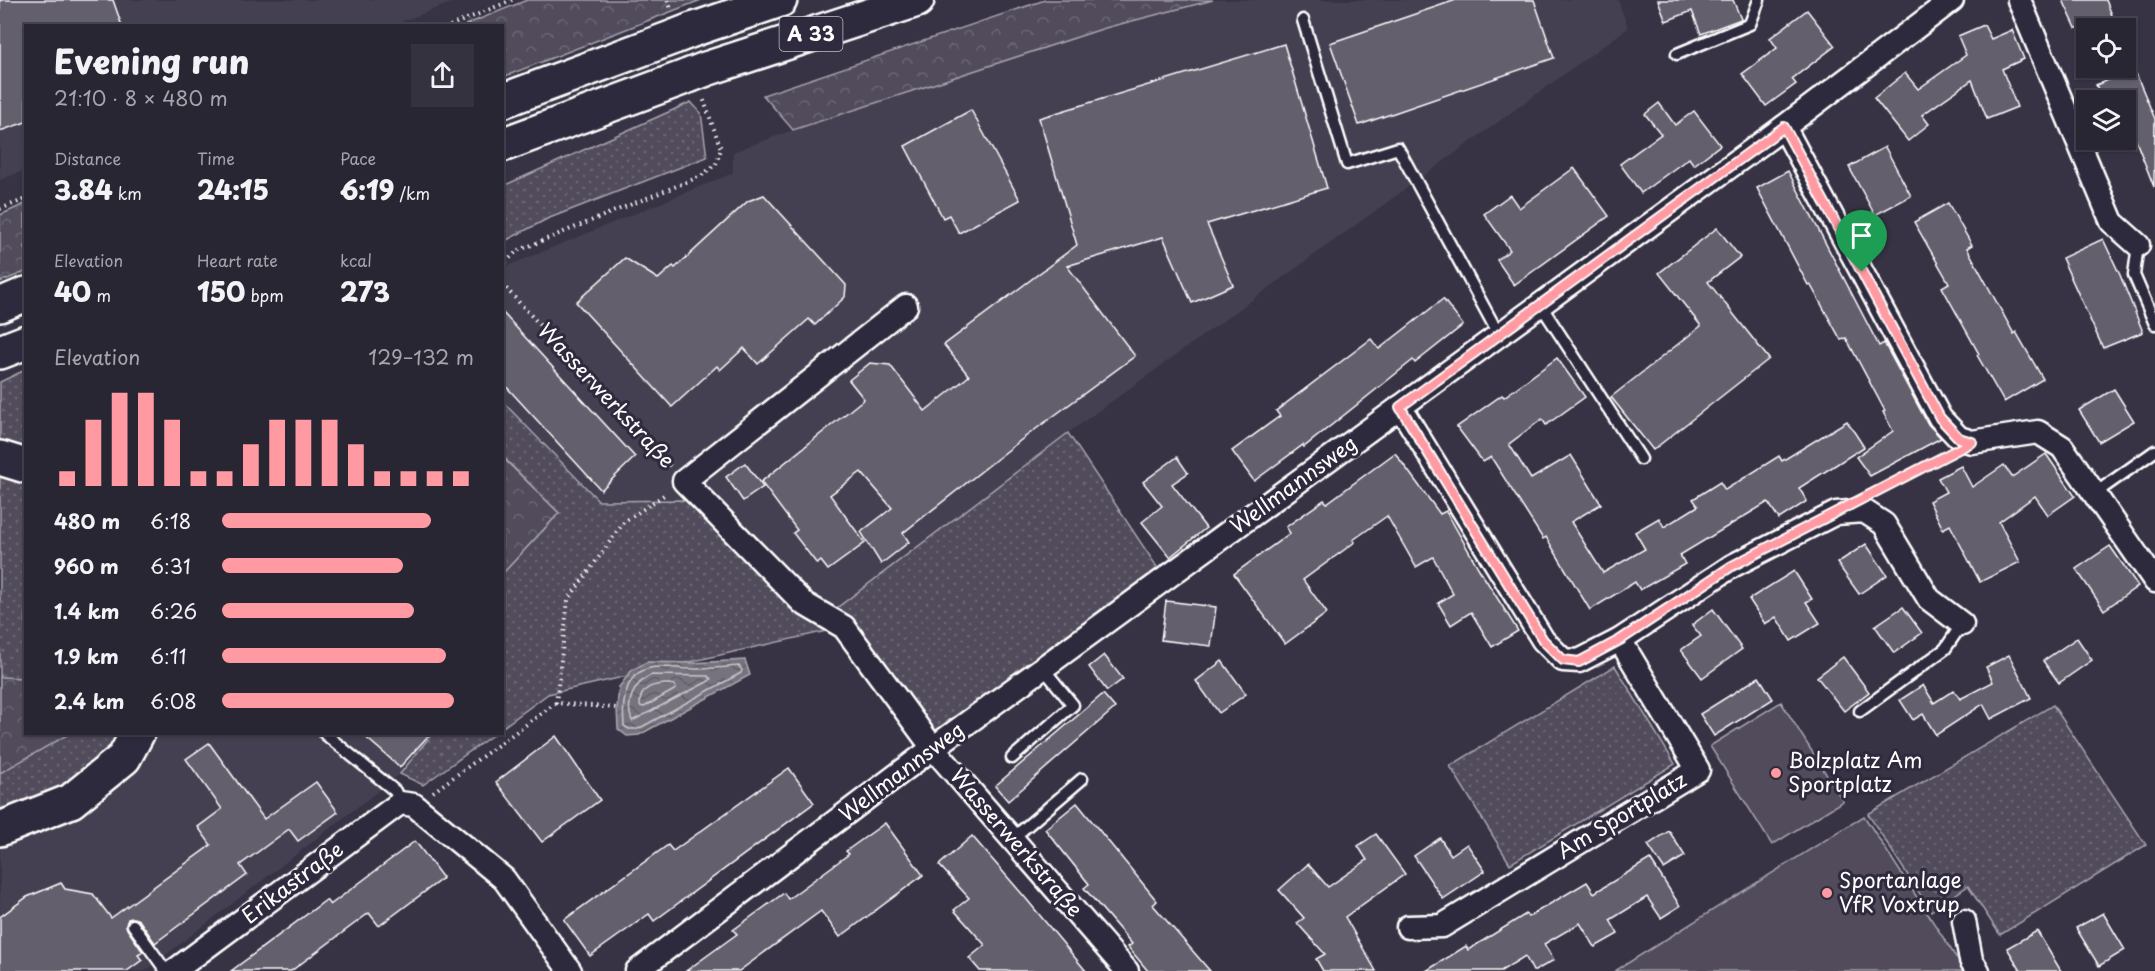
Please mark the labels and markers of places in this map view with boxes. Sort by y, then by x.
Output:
pin [1836,210,1887,272]
place label: Bolzplatz Am Sportplatz [1788,743,1922,799]
marker: Bolzplatz Am Sportplatz [1769,766,1783,780]
place label: Sportanlage VfR Voxtrup [1839,863,1962,919]
marker: Sportanlage VfR Voxtrup [1820,886,1834,900]

